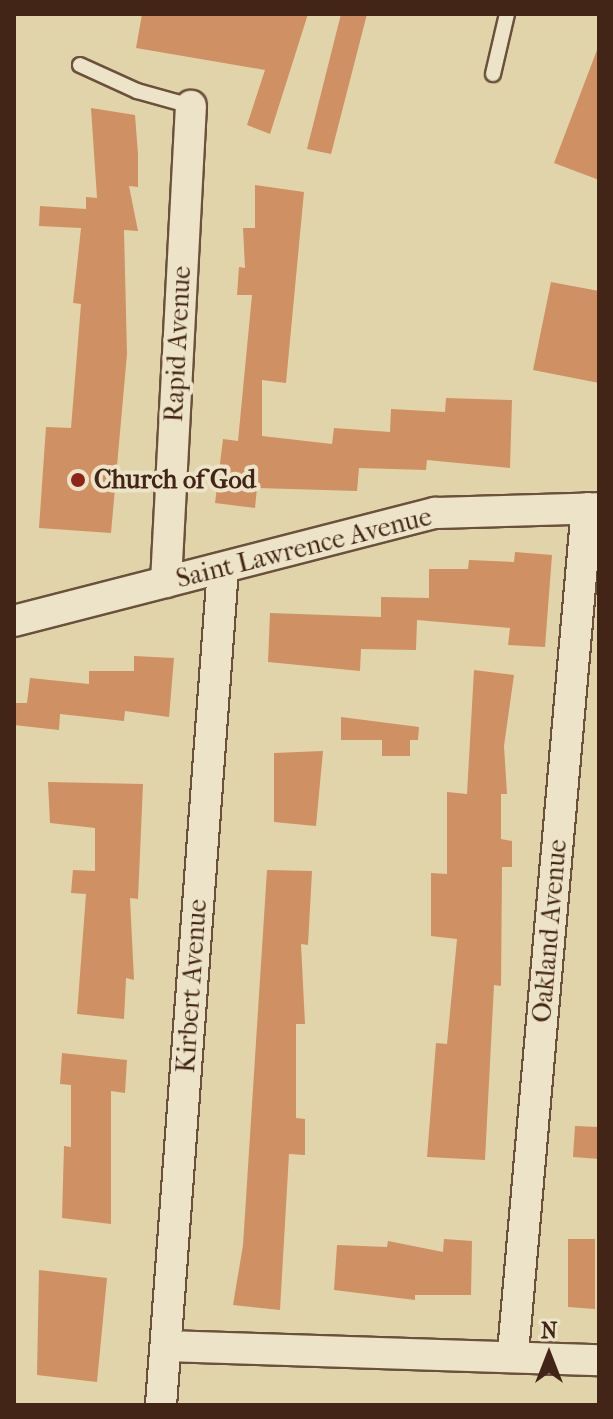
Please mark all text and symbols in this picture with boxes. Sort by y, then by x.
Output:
street label: Rapid Avenue [158,265,198,423]
place label: Church of God [94,464,256,496]
marker: Church of God [69,471,87,489]
street label: Saint Lawrence Avenue [173,501,435,595]
street label: Oakland Avenue [526,838,574,1024]
street label: Kirbert Avenue [170,898,214,1074]
north arrow [509,1315,589,1395]
text: N [541,1318,557,1344]

